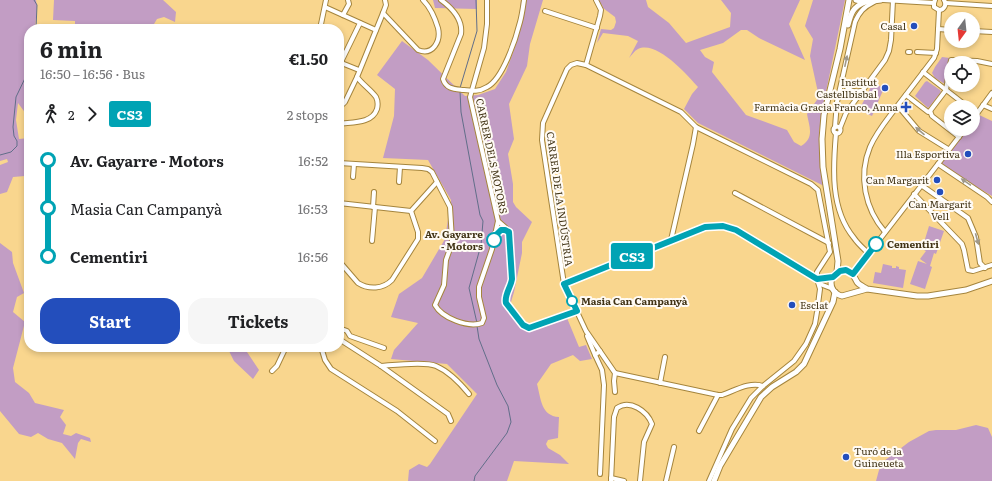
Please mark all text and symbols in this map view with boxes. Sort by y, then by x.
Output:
north arrow [944,12,980,48]
map controls [944,12,980,136]
place label: Casal [881,18,907,33]
marker: Casal [909,21,919,31]
text: 6 min [40,32,103,65]
text: €1.50 [289,47,328,70]
one-way arrow [844,55,850,67]
button: locate [944,56,980,92]
text: 16:50 – 16:56 · Bus [40,64,145,83]
place label: Institut Castellbisbal [816,74,878,101]
marker: Institut Castellbisbal [880,83,890,93]
street label: CARRER DELS MOTORS [473,97,512,215]
place label: Farmàcia Gracia Franco, Anna [754,99,899,114]
button: layers [944,100,980,136]
marker: Farmàcia Gracia Franco, Anna [901,102,911,112]
icon: walk [40,103,62,125]
icon: forward [81,103,103,125]
text: CS3 [117,104,143,124]
text: 2 [68,105,75,124]
text: 2 stops [287,105,328,124]
one-way arrow [915,126,926,135]
street label: CARRER DE LA INDÚSTRIA [544,131,577,268]
place label: Illa Esportiva [896,146,961,161]
text: Av. Gayarre - Motors [70,149,224,172]
marker: Illa Esportiva [963,149,973,159]
text: 16:52 [298,151,328,170]
place label: Can Margarit [866,172,929,187]
marker: Can Margarit [932,175,942,185]
one-way arrow [960,178,971,186]
marker: Can Margarit Vell [935,187,945,197]
place label: Can Margarit Vell [908,196,972,223]
text: Masia Can Campanyà [70,197,222,220]
text: 16:53 [298,199,328,218]
place label: Av. Gayarre - Motors [425,226,483,253]
marker: Av. Gayarre - Motors [486,232,502,248]
one-way arrow [974,233,980,246]
marker: Cementiri [868,236,884,252]
place label: Cementiri [887,236,939,251]
line badge: CS3 [609,243,655,269]
text: Cementiri [70,245,148,268]
text: CS3 [619,246,645,266]
text: 16:56 [298,247,328,266]
place label: Masia Can Campanyà [581,293,688,308]
marker: Masia Can Campanyà [566,295,578,307]
place label: Esclat [800,297,828,312]
button: Start [40,298,180,344]
button: Tickets [188,298,328,344]
marker: Esclat [787,300,797,310]
place label: Turó de la Guineueta [854,443,904,470]
marker: Turó de la Guineueta [841,452,851,462]

